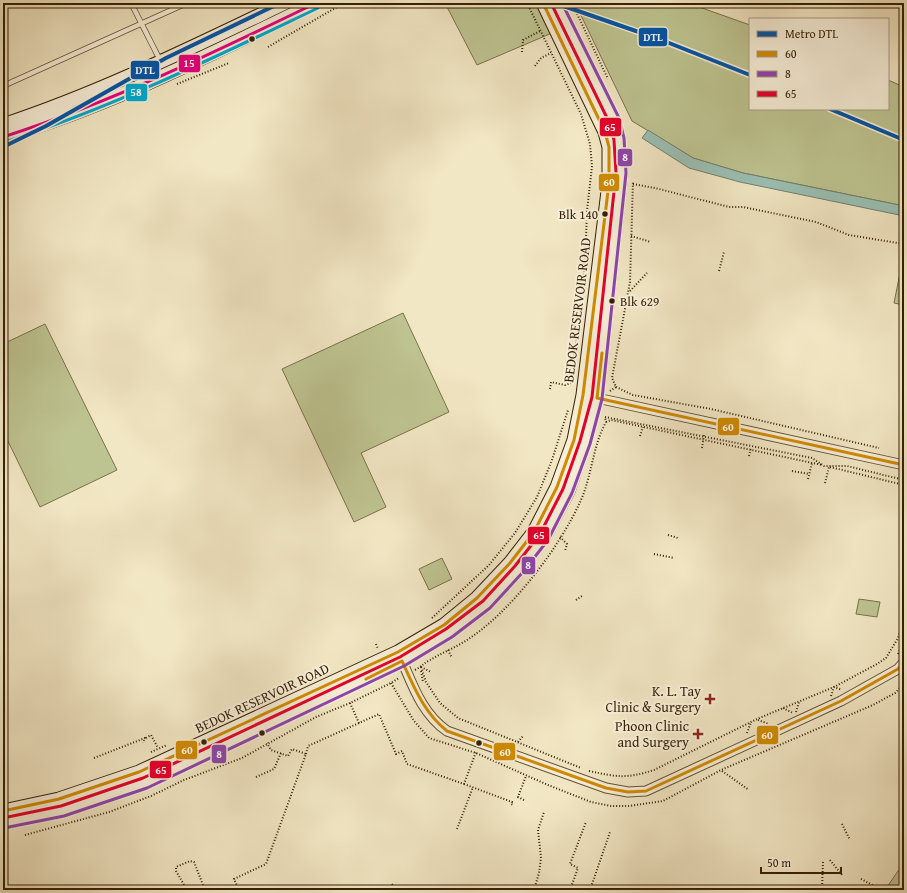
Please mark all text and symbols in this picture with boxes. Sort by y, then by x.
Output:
legend [749,18,889,110]
text: Metro DTL [785,25,838,42]
line badge: DTL [638,27,668,47]
text: DTL [643,29,663,45]
unlabelled marker [247,34,257,44]
text: 60 [785,45,797,62]
line badge: 15 [178,54,201,73]
text: 15 [183,55,195,71]
line badge: DTL [130,60,160,80]
text: DTL [135,62,155,78]
text: 8 [785,65,791,82]
line badge: 58 [125,83,148,102]
text: 58 [130,84,142,100]
text: 65 [785,85,797,102]
line badge: 65 [599,117,622,137]
text: 65 [604,119,616,135]
line badge: 8 [617,148,633,167]
text: 8 [622,149,628,165]
line badge: 60 [598,173,620,192]
text: 60 [603,174,615,190]
place label: Blk 140 [559,205,598,224]
marker: Blk 140 [600,209,610,219]
street label: BEDOK RESERVOIR ROAD [558,236,596,384]
place label: Blk 629 [620,292,659,311]
marker: Blk 629 [607,296,617,306]
line badge: 60 [717,417,740,436]
text: 60 [722,419,734,435]
line badge: 65 [527,526,550,545]
text: 65 [533,527,545,543]
line badge: 8 [521,556,536,575]
text: 8 [525,557,531,573]
street label: BEDOK RESERVOIR ROAD [192,658,332,738]
place label: K. L. Tay Clinic & Surgery [605,681,701,717]
marker: K. L. Tay Clinic & Surgery [704,693,716,705]
place label: Phoon Clinic and Surgery [615,716,689,752]
line badge: 60 [756,725,779,745]
text: 60 [761,727,773,743]
unlabelled marker [257,728,267,738]
marker: Phoon Clinic and Surgery [692,728,704,740]
unlabelled marker [199,737,209,747]
unlabelled marker [474,738,484,748]
line badge: 60 [175,740,198,760]
text: 60 [181,742,193,758]
line badge: 60 [493,742,516,761]
line badge: 8 [211,744,227,764]
text: 60 [499,744,511,760]
text: 8 [216,746,222,762]
line badge: 65 [149,760,172,779]
text: 65 [155,762,167,778]
scale bar [761,849,841,875]
text: 50 m [767,854,791,871]

